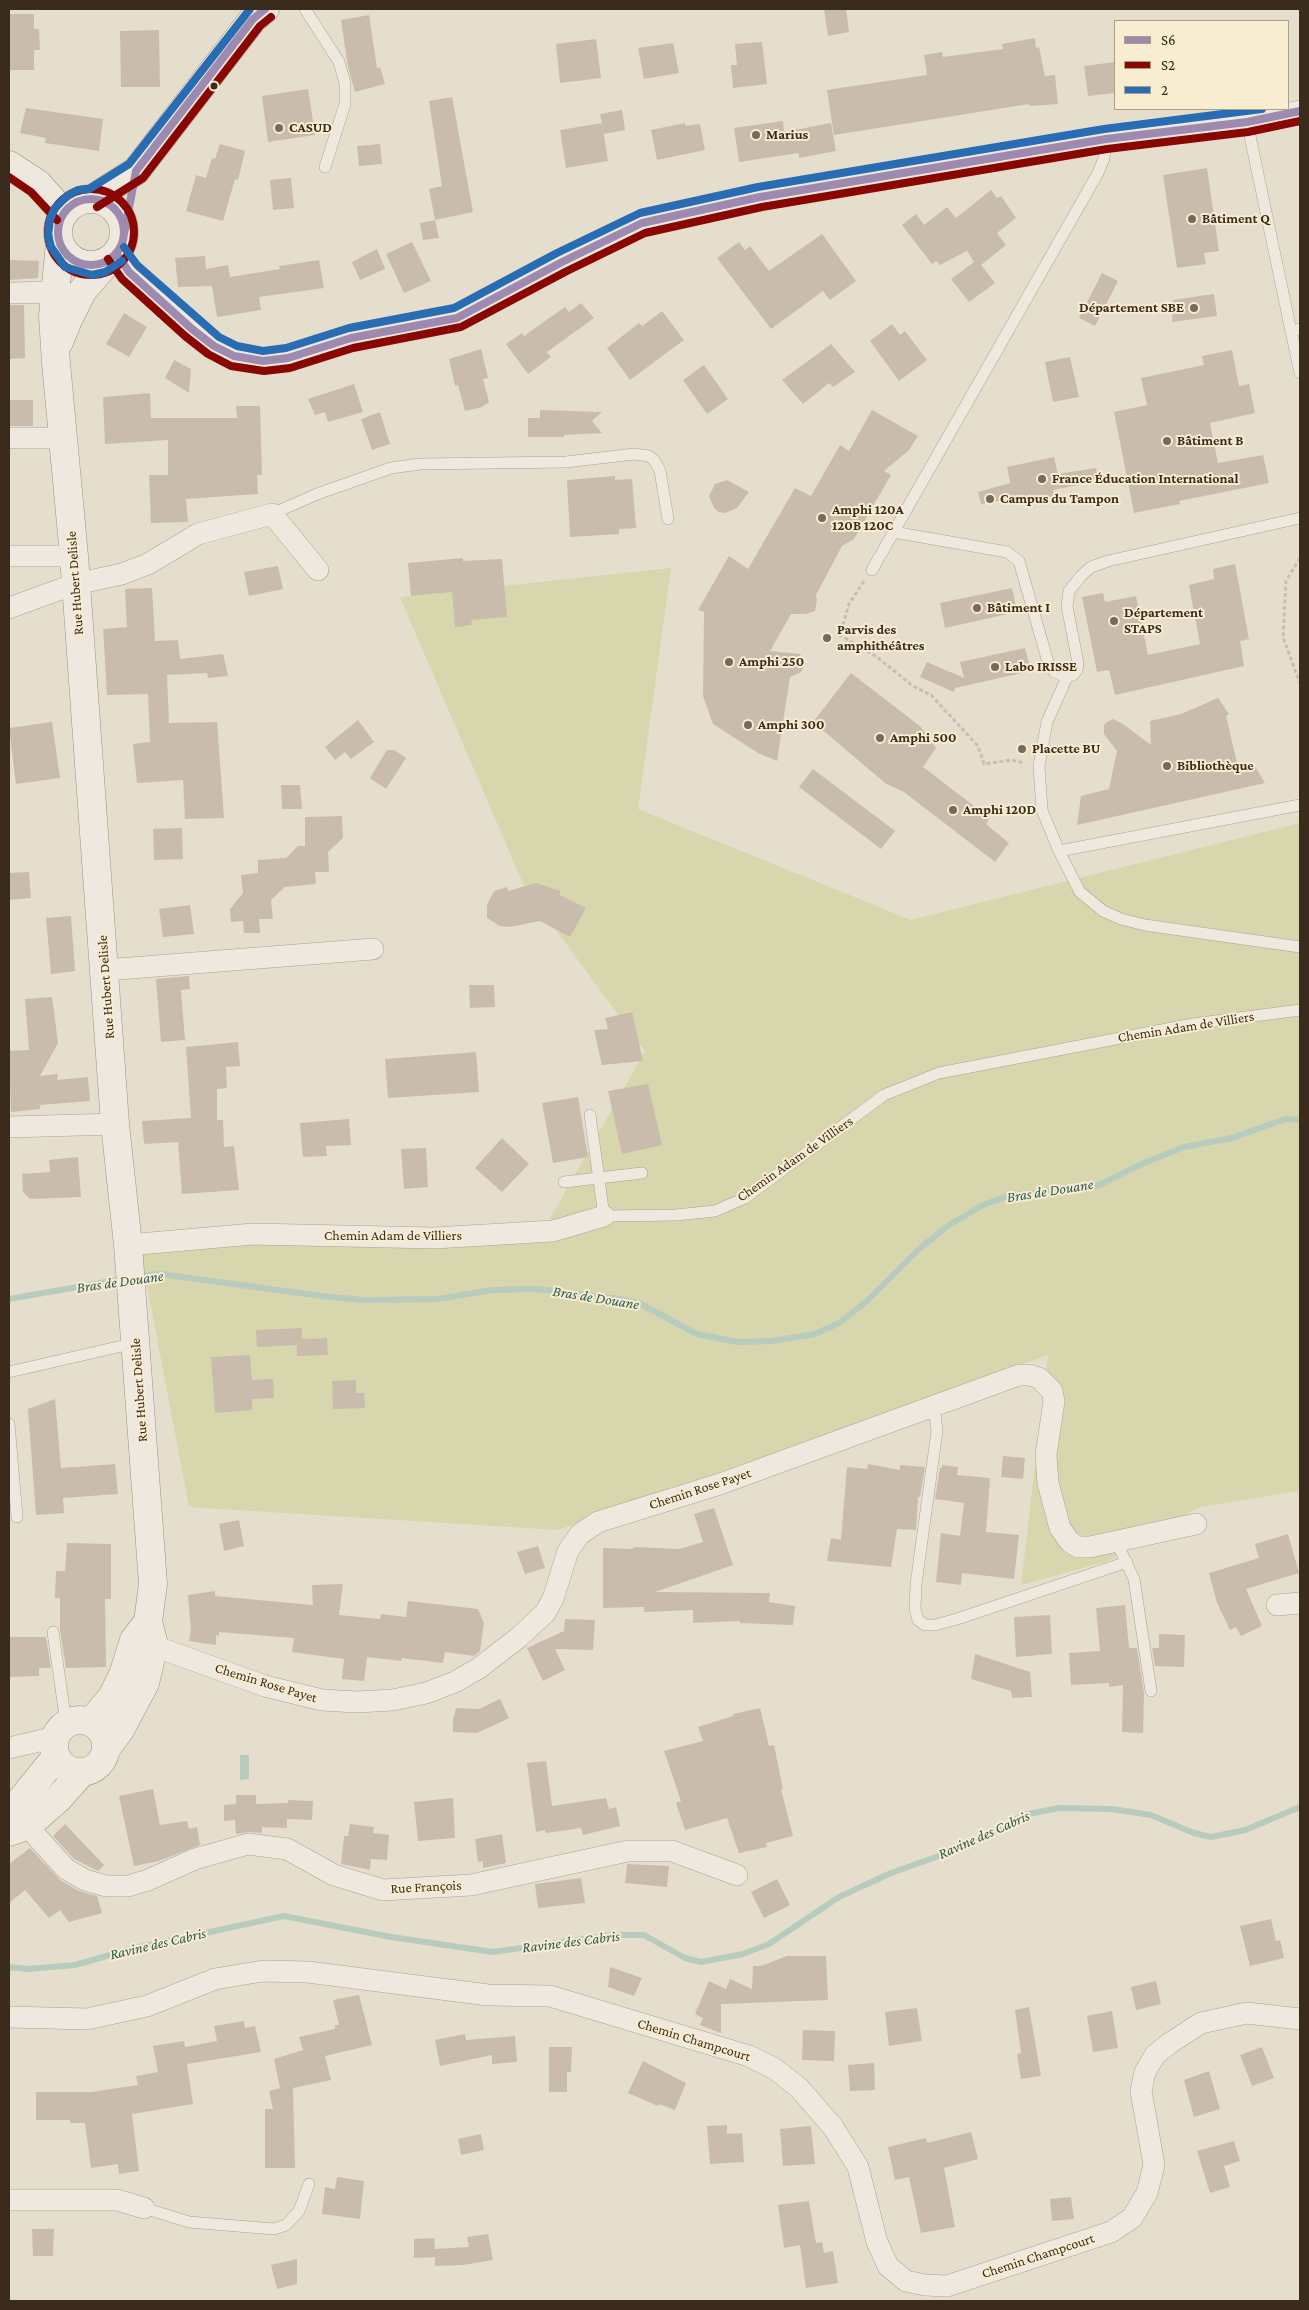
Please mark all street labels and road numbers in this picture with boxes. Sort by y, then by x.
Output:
street label: Rue Hubert Delisle [63,530,87,636]
street label: Rue Hubert Delisle [94,934,118,1040]
street label: Chemin Adam de Villiers [1117,1008,1255,1046]
street label: Chemin Adam de Villiers [734,1113,856,1205]
street label: Chemin Adam de Villiers [324,1228,462,1244]
street label: Rue Hubert Delisle [127,1337,151,1443]
street label: Chemin Rose Payet [647,1465,753,1513]
street label: Chemin Rose Payet [213,1659,319,1707]
street label: Rue François [390,1877,462,1897]
street label: Chemin Champcourt [635,2015,753,2065]
street label: Chemin Champcourt [979,2230,1097,2282]

